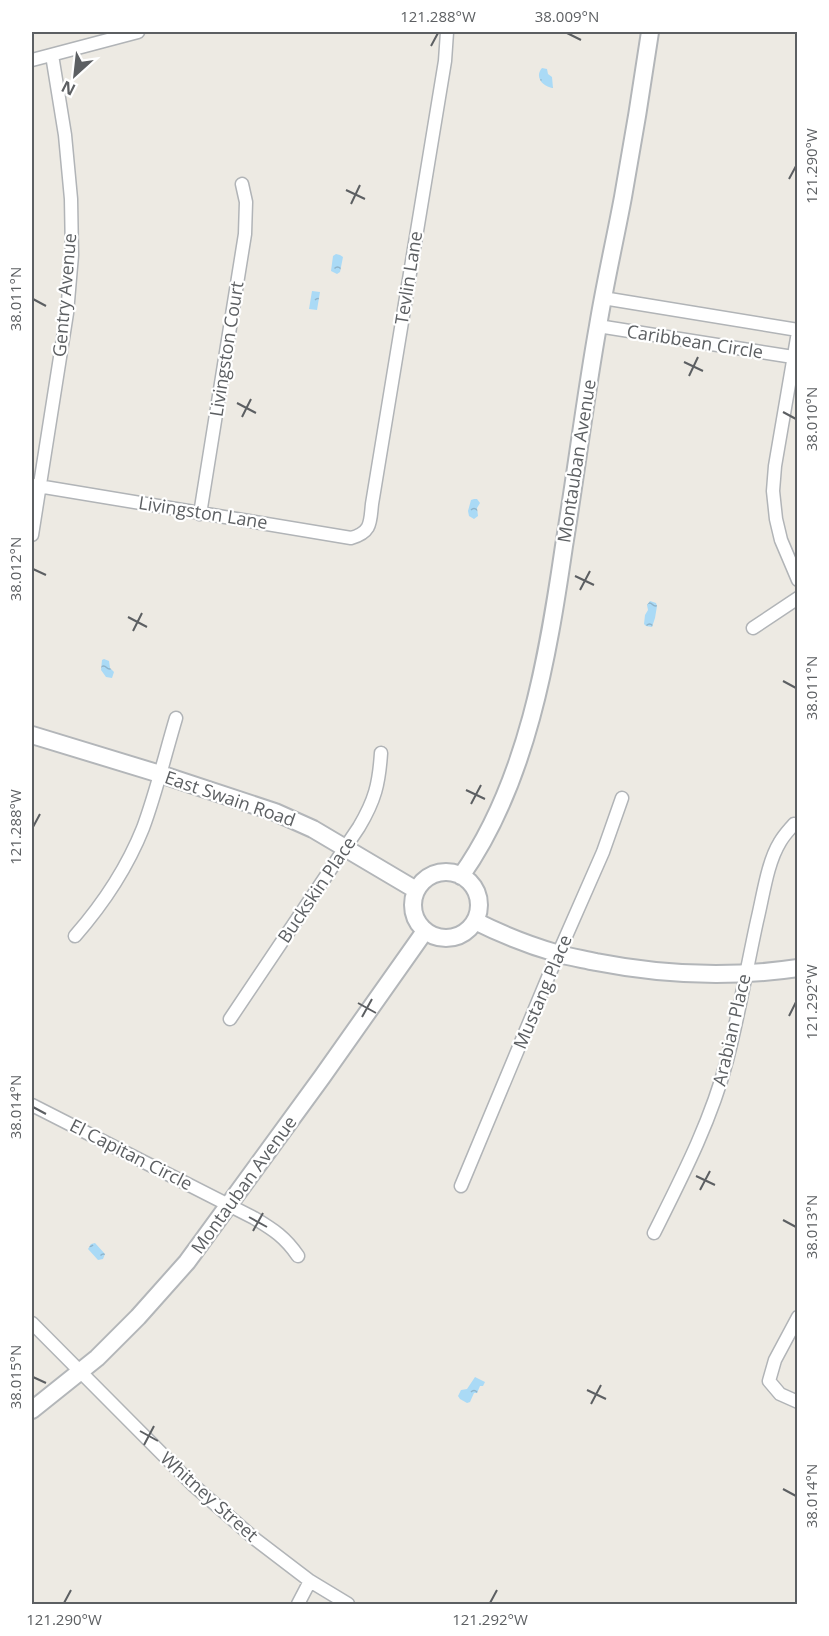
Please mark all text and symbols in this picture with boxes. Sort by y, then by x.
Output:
text: 121.288°W [400,6,476,26]
text: 38.009°N [535,6,599,26]
north arrow [45,45,105,105]
text: N [57,76,79,101]
text: 121.290°W [801,128,821,204]
street label: Tevlin Lane [389,229,427,326]
street label: Gentry Avenue [47,232,81,358]
text: 38.011°N [5,267,25,331]
street label: Livingston Court [203,279,249,418]
street label: Caribbean Circle [625,318,765,364]
street label: Montauban Avenue [551,378,601,544]
text: 38.010°N [801,387,821,451]
street label: Livingston Lane [137,490,269,534]
text: 38.012°N [5,537,25,601]
text: 38.011°N [801,656,821,720]
street label: East Swain Road [162,764,299,832]
text: 121.288°W [5,789,25,865]
street label: Buckskin Place [272,832,361,947]
street label: Mustang Place [507,931,577,1052]
text: 121.292°W [801,964,821,1040]
street label: Arabian Place [706,971,756,1088]
text: 38.014°N [5,1075,25,1139]
street label: Montauban Avenue [185,1111,301,1258]
street label: El Capitan Circle [66,1113,197,1195]
text: 38.013°N [801,1195,821,1259]
text: 38.015°N [5,1345,25,1409]
street label: Whitney Street [156,1446,264,1547]
text: 38.014°N [801,1464,821,1528]
text: 121.290°W [26,1609,102,1629]
text: 121.292°W [452,1609,528,1629]

